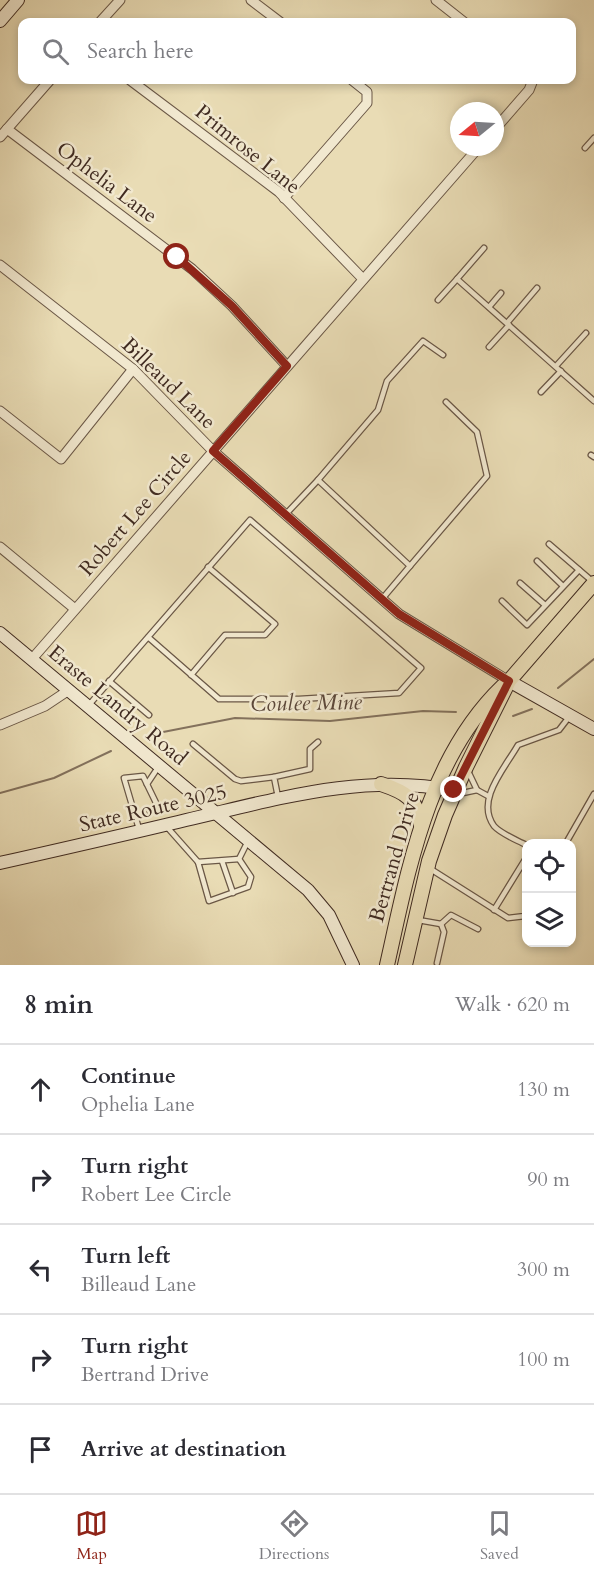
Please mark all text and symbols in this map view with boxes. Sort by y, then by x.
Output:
search box [18,18,576,84]
icon: search [39,35,72,68]
text: Search here [87,36,194,66]
street label: Primrose Lane [189,98,307,201]
north arrow [450,102,504,156]
street label: Ophelia Lane [50,135,163,230]
route start [163,243,189,269]
street label: Billeaud Lane [115,331,222,436]
street label: Robert Lee Circle [73,444,198,583]
street label: Eraste Landry Road [42,638,194,772]
water label: Coulee Mine [250,687,363,719]
route end [440,776,466,802]
street label: State Route 3025 [77,777,230,840]
street label: Bertrand Drive [362,789,427,926]
map controls [522,839,576,947]
button: locate [522,839,576,893]
button: layers [522,893,576,947]
text: 8 min [24,987,93,1022]
text: Walk · 620 m [455,991,570,1018]
text: Continue [81,1061,176,1091]
icon: ahead [24,1073,57,1106]
text: 130 m [517,1076,570,1103]
text: Ophelia Lane [81,1091,195,1118]
text: Turn right [81,1151,188,1181]
icon: right [24,1163,57,1196]
text: 90 m [527,1166,570,1193]
text: Robert Lee Circle [81,1181,232,1208]
text: Turn left [81,1241,170,1271]
icon: left [24,1253,57,1286]
text: 300 m [517,1256,570,1283]
text: Billeaud Lane [81,1271,196,1298]
text: Turn right [81,1331,188,1361]
icon: right [24,1343,57,1376]
text: 100 m [517,1346,570,1373]
text: Bertrand Drive [81,1361,209,1388]
icon: arrive [24,1433,57,1466]
text: Arrive at destination [81,1434,286,1464]
tab: Map [75,1507,108,1565]
tab: Directions [259,1507,329,1565]
tab: Saved [480,1507,519,1565]

